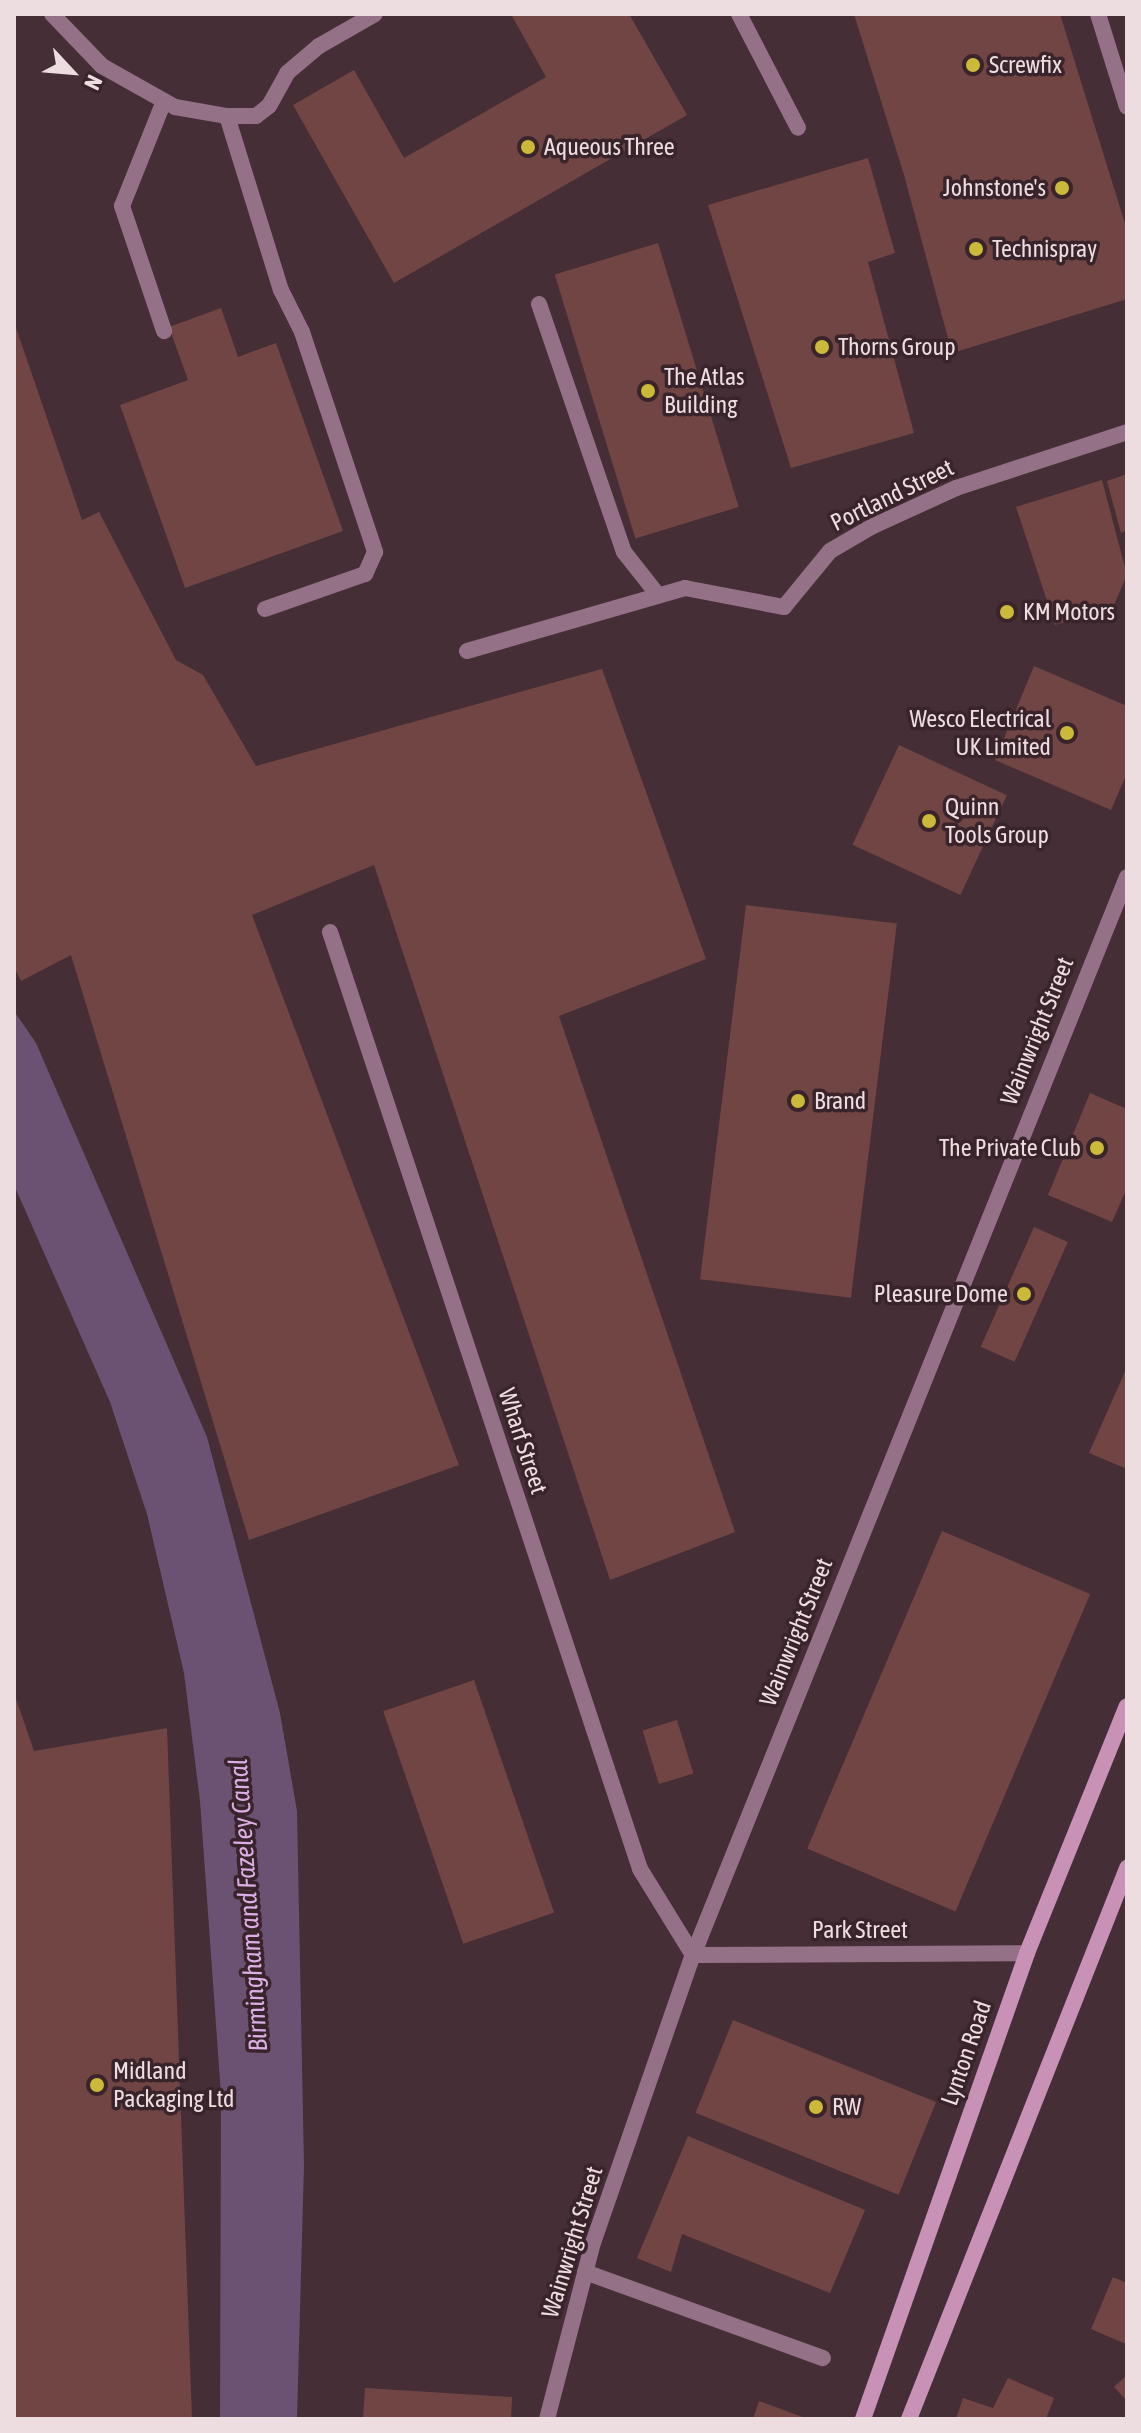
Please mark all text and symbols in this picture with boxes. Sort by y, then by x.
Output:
north arrow [32,32,112,112]
place label: Screwfix [989,51,1062,79]
marker: Screwfix [964,56,982,74]
text: N [79,71,108,94]
place label: Aqueous Three [544,133,675,161]
marker: Aqueous Three [519,138,537,156]
place label: Johnstone's [943,174,1046,202]
marker: Johnstone's [1053,179,1071,197]
place label: Technispray [992,235,1097,263]
marker: Technispray [967,240,985,258]
place label: Thorns Group [838,333,956,361]
marker: Thorns Group [813,338,831,356]
place label: The Atlas Building [664,363,745,419]
marker: The Atlas Building [639,382,657,400]
street label: Portland Street [826,453,958,537]
place label: KM Motors [1023,598,1115,626]
marker: KM Motors [998,603,1016,621]
place label: Wesco Electrical UK Limited [910,705,1051,761]
marker: Wesco Electrical UK Limited [1058,724,1076,742]
place label: Quinn Tools Group [945,793,1049,849]
marker: Quinn Tools Group [920,812,938,830]
street label: Wainwright Street [994,953,1080,1109]
place label: Brand [814,1087,866,1115]
marker: Brand [789,1092,807,1110]
place label: The Private Club [939,1134,1081,1162]
marker: The Private Club [1088,1139,1106,1157]
place label: Pleasure Dome [874,1280,1008,1308]
marker: Pleasure Dome [1015,1285,1033,1303]
street label: Wharf Street [492,1384,554,1498]
street label: Wainwright Street [753,1554,839,1710]
water label: Birmingham and Fazeley Canal [223,1757,275,2053]
street label: Park Street [812,1916,908,1944]
street label: Lynton Road [935,1997,997,2109]
place label: Midland Packaging Ltd [113,2057,234,2113]
marker: Midland Packaging Ltd [88,2076,106,2094]
place label: RW [832,2093,861,2121]
marker: RW [807,2098,825,2116]
street label: Wainwright Street [535,2163,609,2321]

